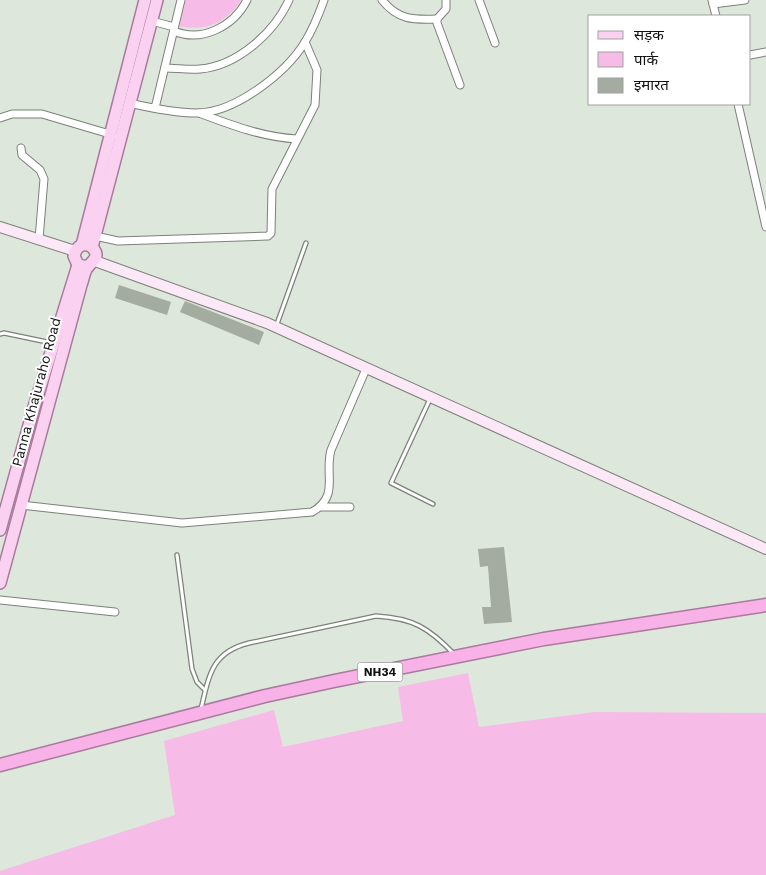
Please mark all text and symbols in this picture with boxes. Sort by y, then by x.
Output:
legend [588,15,751,105]
text: सड़क [634,26,664,44]
text: पार्क [634,51,658,69]
text: इमारत [634,76,669,94]
street label: Panna Khajuraho Road [8,316,64,468]
road number: NH34 [358,662,402,682]

